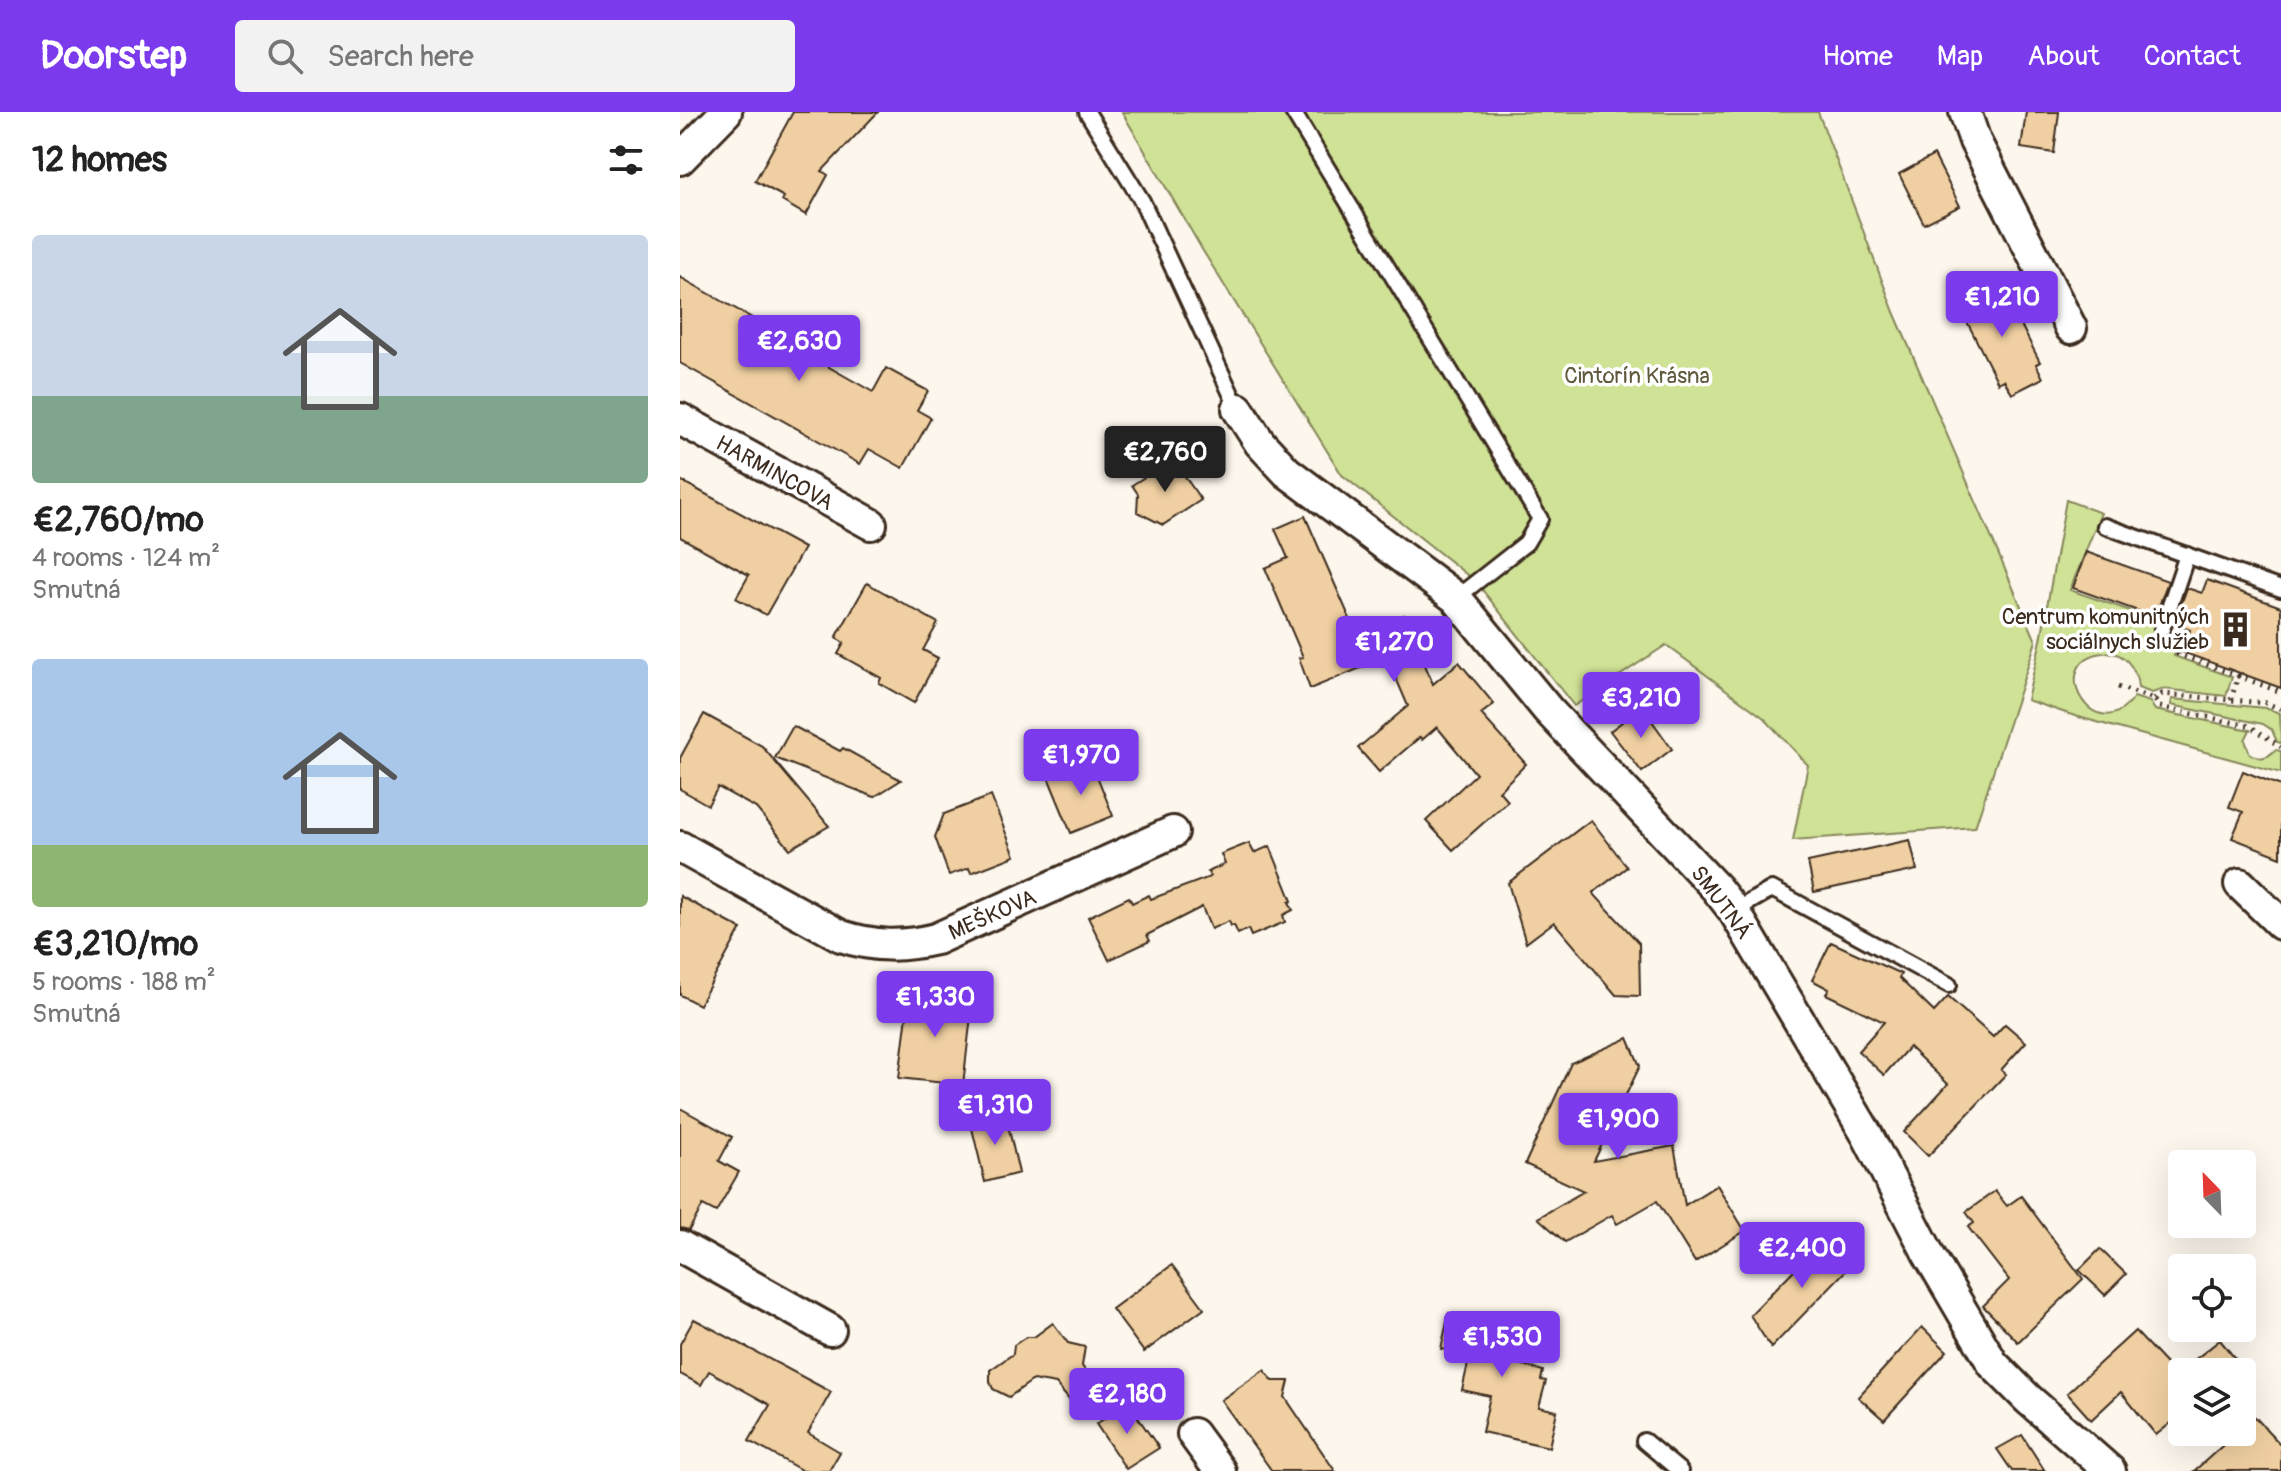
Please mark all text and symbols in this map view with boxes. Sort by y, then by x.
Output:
search box [235,20,795,92]
text: Doorstep [40,32,187,80]
icon: search [263,34,307,78]
text: Search here [327,38,474,75]
text: Home [1822,39,1893,74]
text: Map [1937,39,1983,74]
text: About [2027,39,2100,74]
text: Contact [2144,39,2241,74]
icon: filters [604,138,648,182]
text: 12 homes [32,139,167,182]
pin: €1,210 [1937,271,2067,339]
text: €1,210 [1964,281,2040,313]
icon: home [268,287,412,431]
pin: €2,630 [734,315,864,383]
text: €2,630 [756,325,842,357]
park label: Cintorín Krásna [1564,362,1710,390]
pin: €2,760 [1100,426,1230,494]
street label: HARMINCOVA [711,429,838,517]
text: €2,760 [1123,436,1207,468]
text: €2,760/mo [32,499,204,542]
text: 4 rooms · 124 m² [32,542,220,574]
text: Smutná [32,574,121,606]
place label: Centrum komunitných sociálnych služieb [2002,603,2209,656]
building icon: Centrum komunitných sociálnych služieb [2216,610,2254,648]
pin: €1,270 [1329,616,1459,684]
text: €1,270 [1354,626,1434,658]
pin: €3,210 [1576,672,1706,740]
text: €3,210 [1601,682,1681,714]
icon: home [268,711,412,855]
pin: €1,970 [1016,729,1146,797]
text: €1,970 [1042,739,1120,771]
street label: SMUTNÁ [1684,860,1758,945]
street label: MEŠKOVA [944,883,1041,947]
text: €3,210/mo [32,923,198,966]
text: 5 rooms · 188 m² [32,966,216,998]
pin: €1,330 [870,971,1000,1039]
text: €1,330 [895,981,975,1013]
text: Smutná [32,998,121,1030]
pin: €1,310 [930,1079,1060,1147]
text: €1,310 [957,1089,1033,1121]
pin: €1,900 [1553,1093,1683,1161]
text: €1,900 [1577,1103,1659,1135]
north arrow [2168,1150,2256,1238]
map controls [2168,1150,2256,1446]
pin: €2,400 [1737,1222,1867,1290]
text: €2,400 [1758,1232,1846,1264]
button: locate [2168,1254,2256,1342]
pin: €1,530 [1437,1311,1567,1379]
text: €1,530 [1462,1321,1542,1353]
button: layers [2168,1358,2256,1446]
pin: €2,180 [1062,1368,1192,1436]
text: €2,180 [1087,1378,1167,1410]

